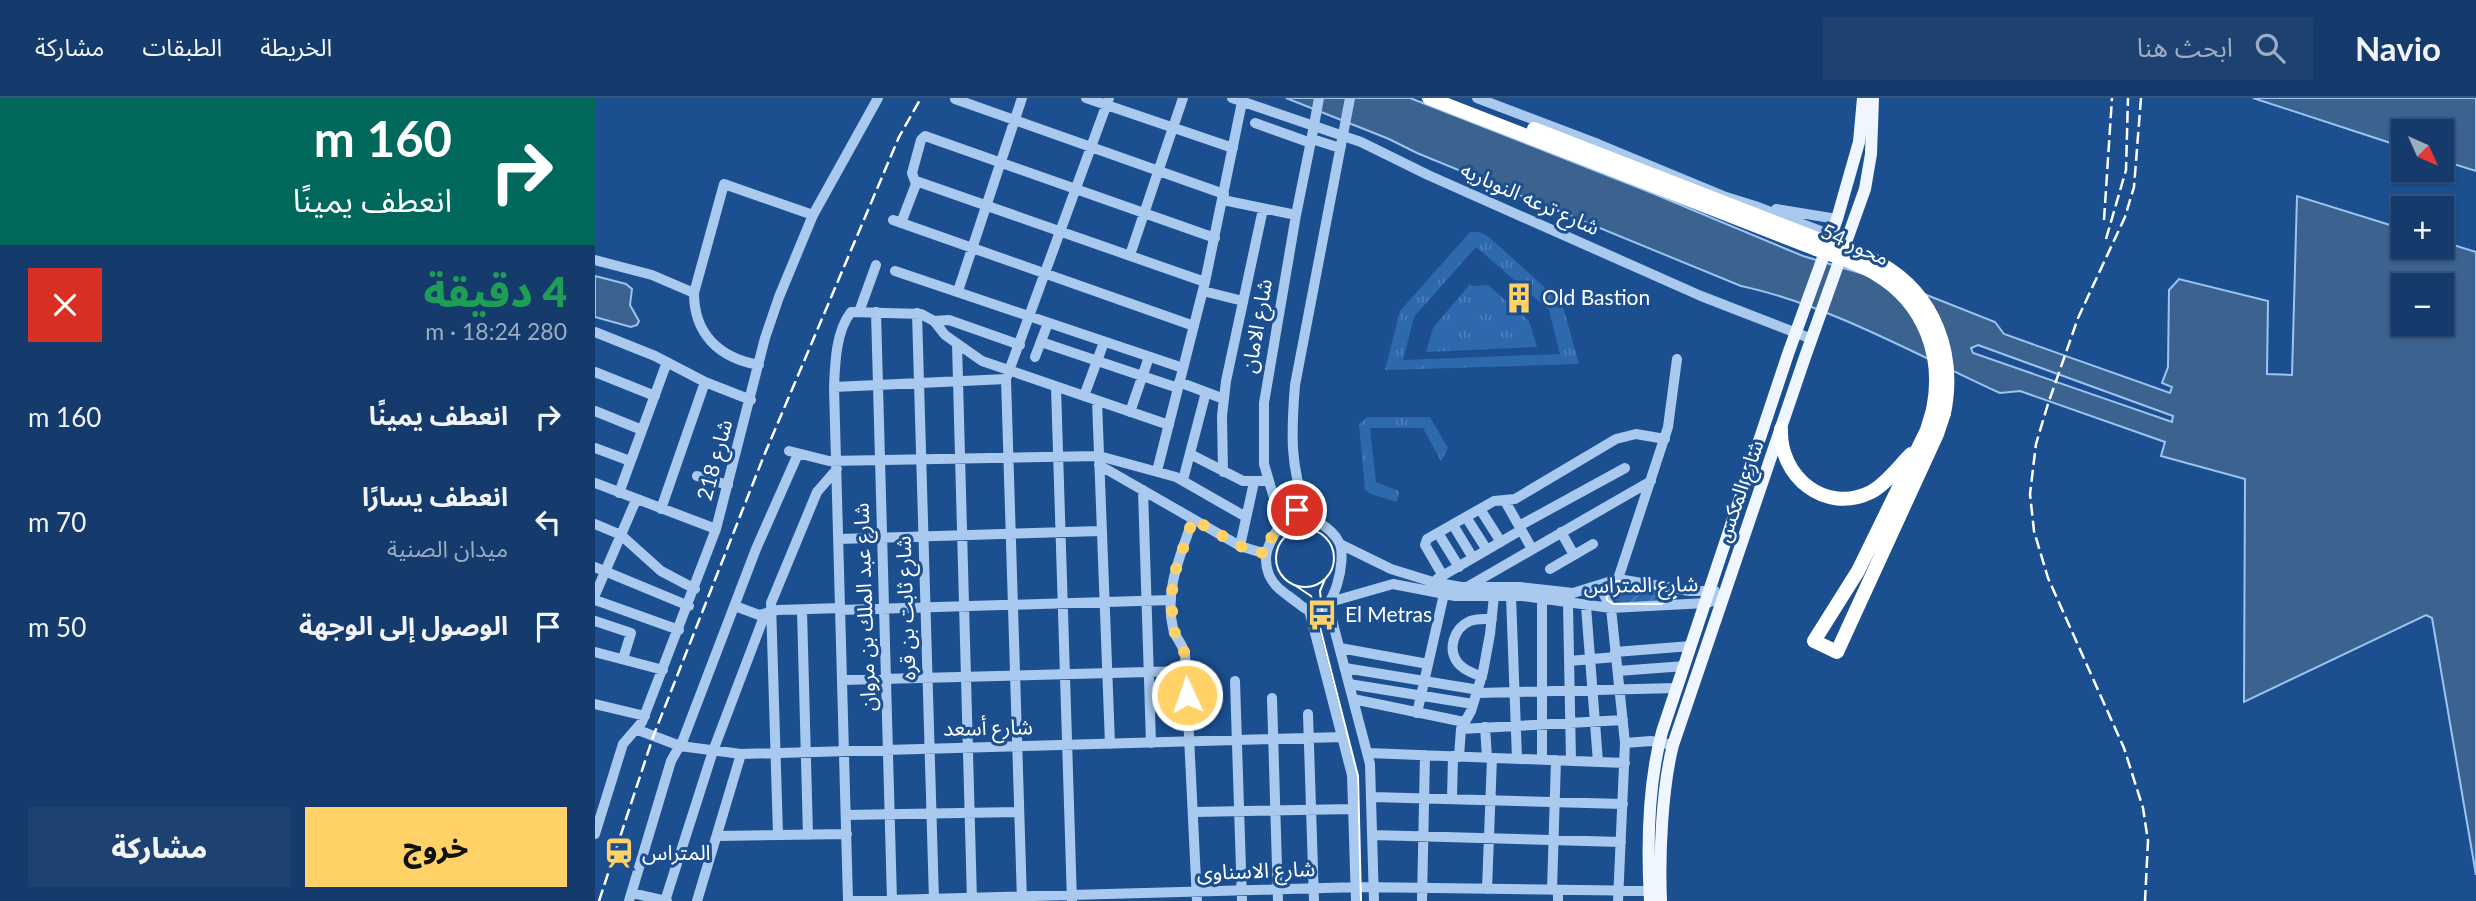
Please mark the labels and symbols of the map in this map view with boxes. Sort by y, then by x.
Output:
north arrow [2391,119,2453,182]
street label: شارع ترعه النوباريه [1456,156,1604,243]
street label: محور 54 [1817,218,1893,271]
street label: شارع الامان [1235,277,1280,375]
building icon: Old Bastion [1502,281,1536,315]
place label: Old Bastion [1542,284,1650,309]
street label: شارع 218 [691,416,740,504]
street label: شارع المكس [1709,436,1771,546]
pin [1267,480,1327,540]
street label: شارع عبد الملك بن مروان [847,502,884,712]
street label: شارع ثابت بن قره [889,535,924,681]
street label: شارع المتراس [1583,570,1699,601]
bus stop icon: El Metras [1305,598,1339,632]
place label: El Metras [1345,601,1432,626]
position arrow [1150,658,1224,732]
street label: شارع أسعد [943,713,1033,744]
station icon: المتراس [602,836,636,870]
place label: المتراس [642,839,711,865]
street label: شارع الاسناوى [1196,855,1316,888]

